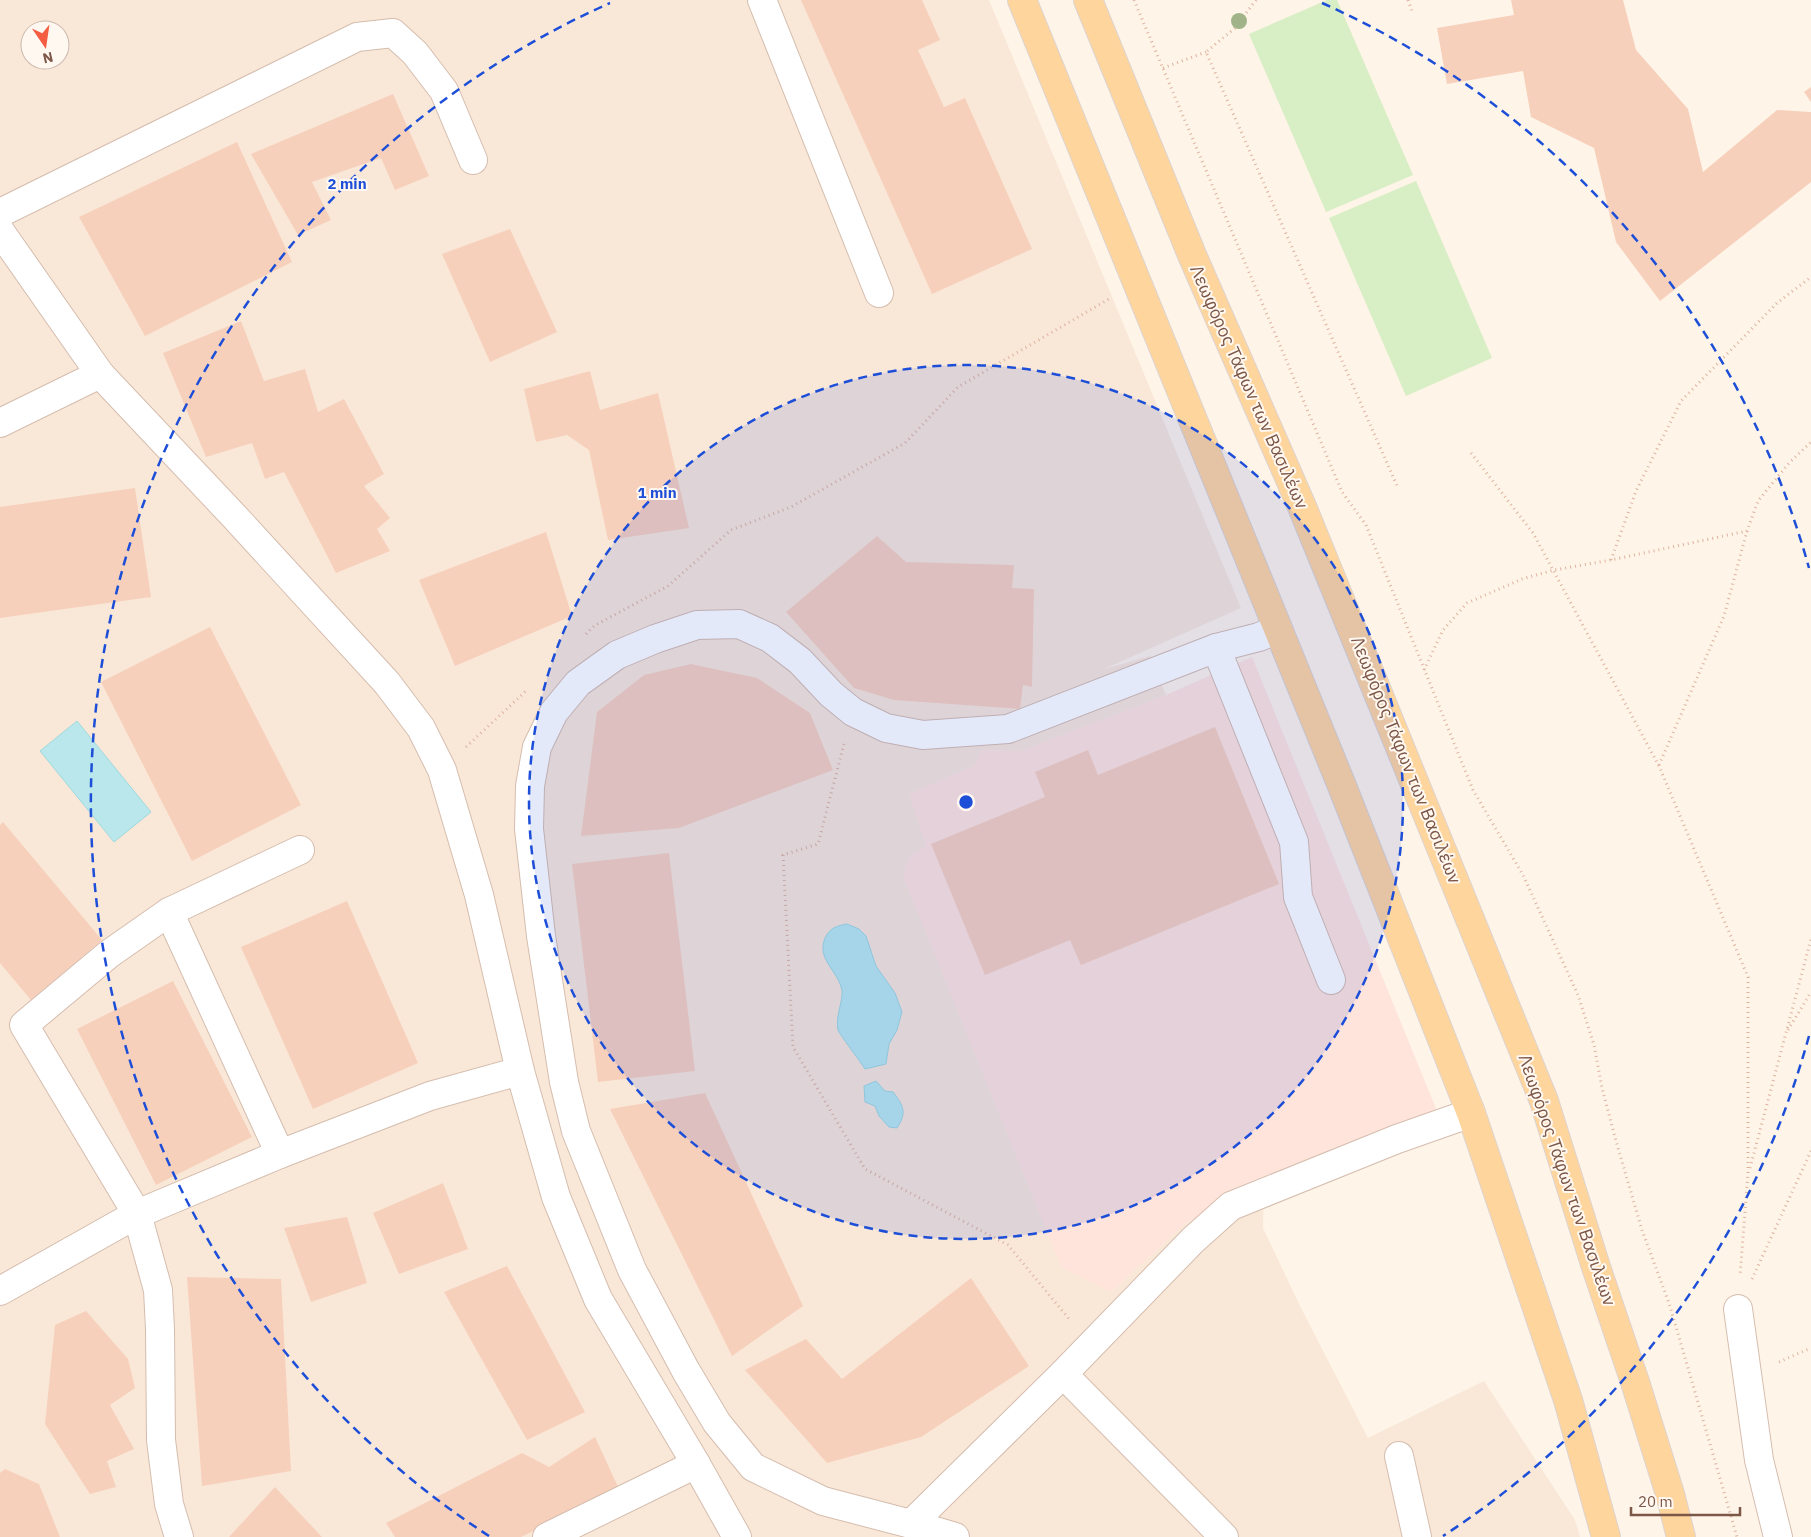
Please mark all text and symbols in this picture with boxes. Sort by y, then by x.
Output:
north arrow [20,20,70,70]
text: N [41,48,55,68]
text: 2 min [327,174,367,193]
street label: Λεωφόρος Τάφων των Βασιλέων [1185,261,1314,512]
text: 1 min [637,483,677,502]
street label: Λεωφόρος Τάφων των Βασιλέων [1346,633,1467,887]
centre of rings [957,793,975,811]
street label: Λεωφόρος Τάφων των Βασιλέων [1513,1051,1621,1309]
scale bar [1631,1484,1740,1516]
text: 20 m [1638,1492,1673,1511]

